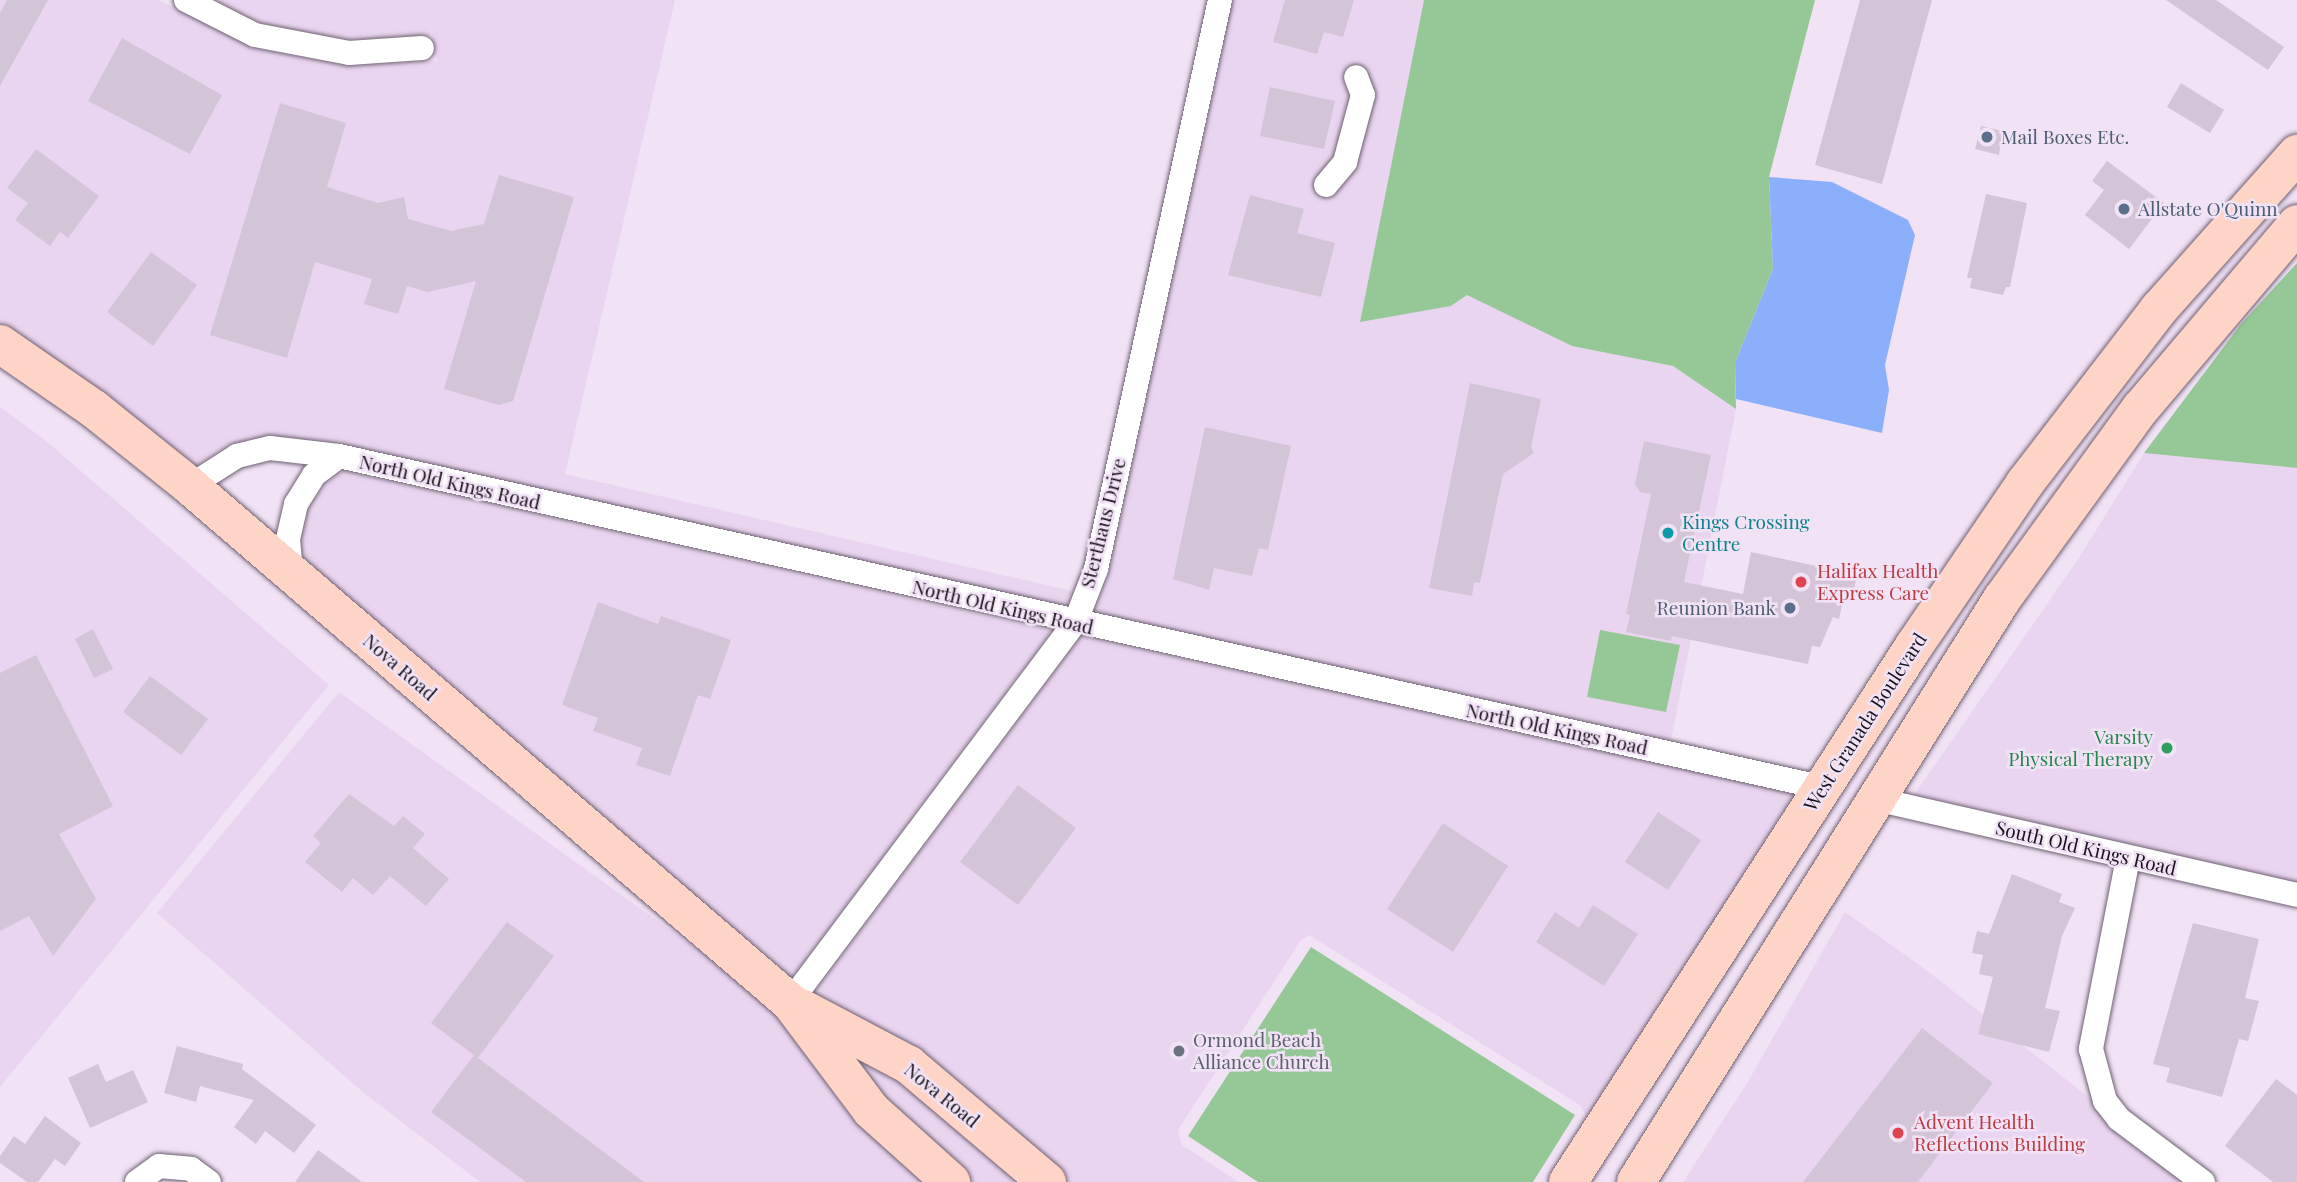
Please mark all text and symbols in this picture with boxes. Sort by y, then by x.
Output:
place label: Mail Boxes Etc. [2001,126,2129,148]
marker: Mail Boxes Etc. [1979,129,1995,145]
place label: Allstate O'Quinn [2138,198,2278,220]
marker: Allstate O'Quinn [2116,201,2132,217]
street label: North Old Kings Road [357,450,543,514]
street label: Sterthaus Drive [1076,456,1130,590]
place label: Kings Crossing Centre [1682,511,1810,555]
marker: Kings Crossing Centre [1660,525,1676,541]
place label: Halifax Health Express Care [1817,560,1939,604]
marker: Halifax Health Express Care [1791,572,1811,592]
street label: North Old Kings Road [910,575,1096,639]
place label: Reunion Bank [1657,597,1776,619]
marker: Reunion Bank [1782,600,1798,616]
street label: West Granada Boulevard [1799,628,1931,816]
street label: Nova Road [359,629,441,705]
street label: North Old Kings Road [1464,699,1650,759]
place label: Varsity Physical Therapy [2008,726,2153,770]
marker: Varsity Physical Therapy [2159,740,2175,756]
street label: South Old Kings Road [1993,816,2179,880]
place label: Ormond Beach Alliance Church [1193,1029,1330,1073]
marker: Ormond Beach Alliance Church [1171,1043,1187,1059]
street label: Nova Road [900,1058,984,1132]
place label: Advent Health Reflections Building [1914,1111,2085,1155]
marker: Advent Health Reflections Building [1888,1123,1908,1143]

